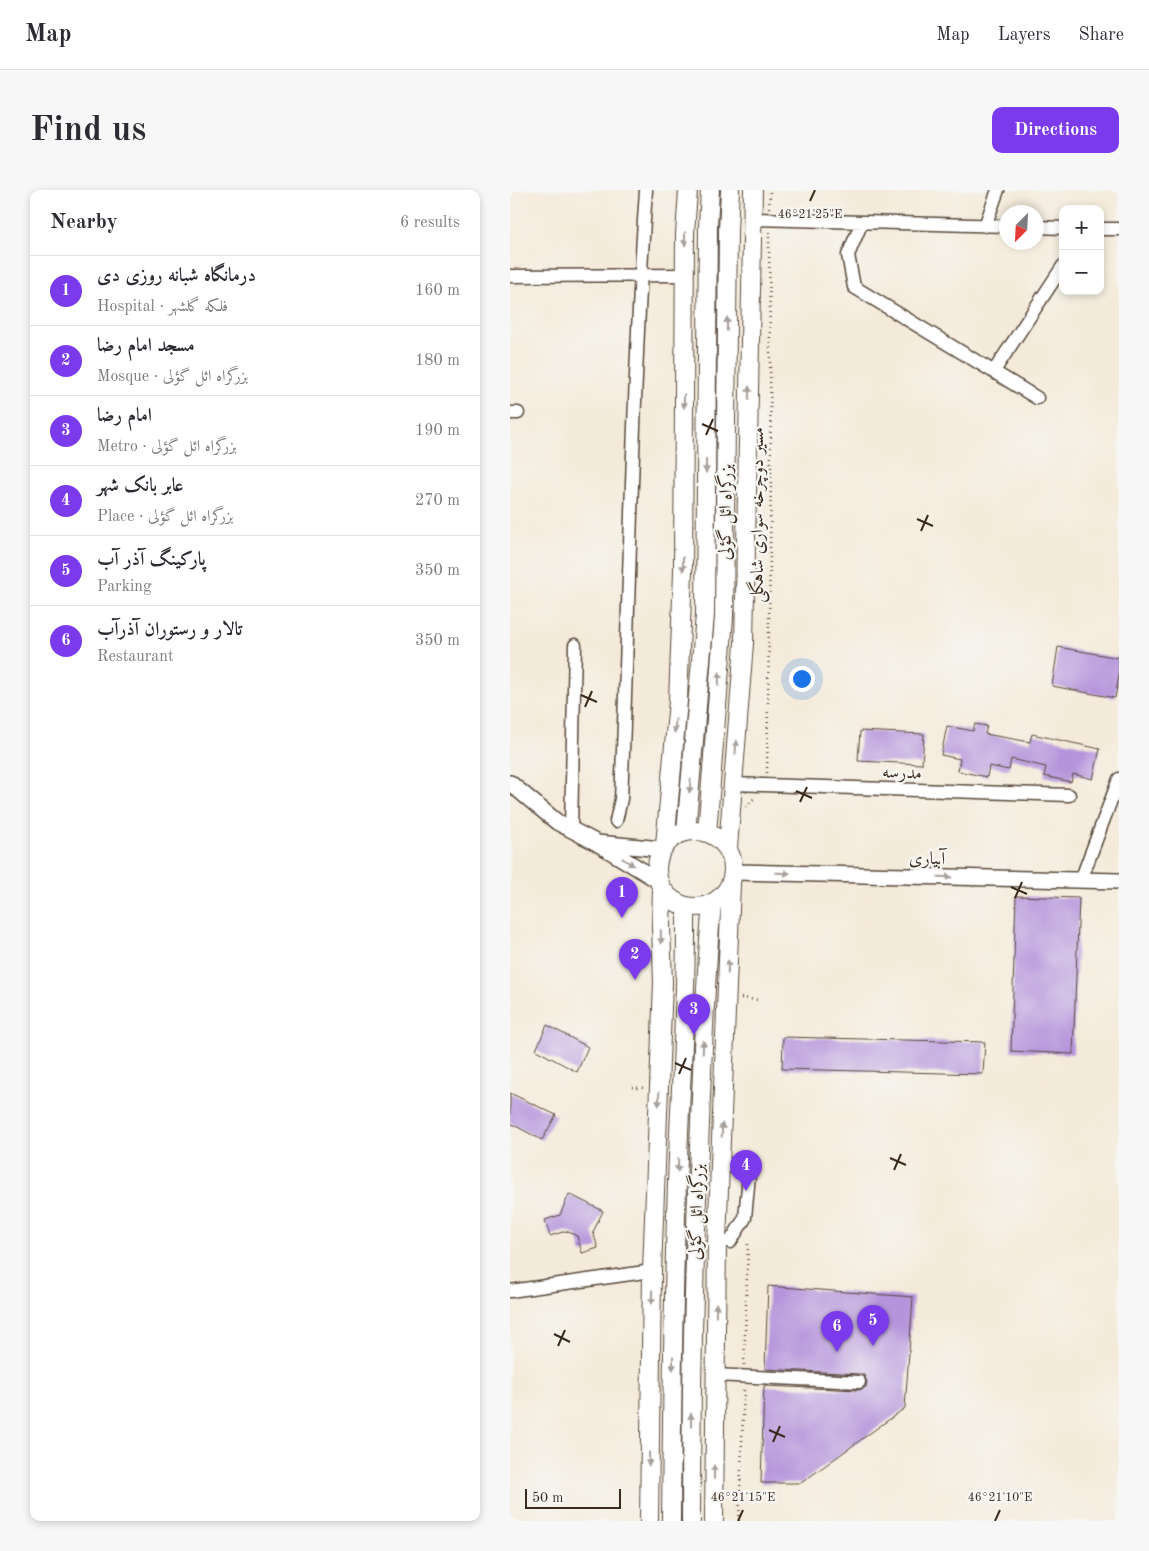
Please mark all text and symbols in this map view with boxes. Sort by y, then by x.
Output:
text: Map [25,23,72,47]
text: Map [936,26,970,44]
text: Layers [998,26,1050,44]
text: Share [1078,26,1124,44]
button: Directions [992,107,1119,153]
text: Find us [30,113,146,148]
north arrow [999,205,1044,250]
map controls [1059,205,1104,295]
button: + [1059,205,1104,250]
text: 46°21'25"E [778,208,842,221]
text: Nearby [50,212,118,233]
text: 6 results [400,215,460,231]
one-way arrow [681,231,689,247]
button: − [1059,250,1104,295]
text: درمانگاه شبانه روزی دی [97,267,256,286]
text: 1 [61,283,71,299]
text: 160 m [415,283,460,299]
text: Hospital · فلکه گلشهر [97,299,228,315]
one-way arrow [723,316,731,332]
text: مسجد امام رضا [97,337,195,356]
text: 2 [61,353,71,369]
text: 180 m [415,353,460,369]
text: Mosque · بزرگراه ائل گؤلی [97,369,248,385]
one-way arrow [745,384,753,400]
one-way arrow [680,393,688,409]
text: امام رضا [97,407,152,426]
text: 3 [61,423,71,439]
text: 190 m [415,423,460,439]
street label: مسیر دوچرخه سواری شاهگلی [745,427,770,603]
text: Metro · بزرگراه ائل گؤلی [97,439,237,455]
one-way arrow [702,458,710,474]
street label: بزرگراه ائل گؤلی [712,464,739,560]
text: عابر بانک شهر [97,477,183,496]
text: 4 [61,493,71,509]
text: 270 m [415,493,460,509]
text: Place · بزرگراه ائل گؤلی [97,509,233,525]
text: پارکینگ آذر آب [97,551,206,570]
one-way arrow [679,556,687,572]
text: 5 [61,563,71,579]
text: 350 m [415,563,460,579]
text: Parking [97,579,152,595]
text: تالار و رستوران آذرآب [97,621,242,640]
text: 6 [61,633,71,649]
text: 350 m [415,633,460,649]
text: Restaurant [97,649,174,665]
your location [789,666,815,692]
one-way arrow [715,671,723,687]
one-way arrow [671,718,679,734]
one-way arrow [732,739,740,755]
street label: مدرسه [882,763,922,784]
one-way arrow [686,778,694,794]
street label: آبیاری [909,848,947,869]
one-way arrow [621,857,634,866]
one-way arrow [775,869,791,877]
one-way arrow [938,873,954,881]
pin: 1 [606,877,638,918]
one-way arrow [658,929,666,945]
pin: 2 [619,939,651,980]
one-way arrow [724,959,732,975]
pin: 3 [678,994,710,1035]
one-way arrow [699,1039,707,1055]
one-way arrow [654,1092,662,1108]
one-way arrow [718,1122,726,1138]
pin: 4 [730,1150,762,1191]
one-way arrow [673,1158,681,1174]
street label: بزرگراه ائل گؤلی [682,1164,711,1261]
one-way arrow [648,1289,656,1305]
one-way arrow [712,1302,720,1318]
pin: 5 [857,1305,889,1346]
pin: 6 [821,1311,853,1352]
one-way arrow [668,1355,676,1371]
one-way arrow [687,1412,695,1428]
one-way arrow [645,1451,653,1467]
one-way arrow [710,1464,718,1480]
scale bar [525,1486,621,1509]
text: 50 m [532,1491,563,1505]
text: 46°21'15"E [711,1491,775,1504]
text: 46°21'10"E [968,1492,1032,1504]

